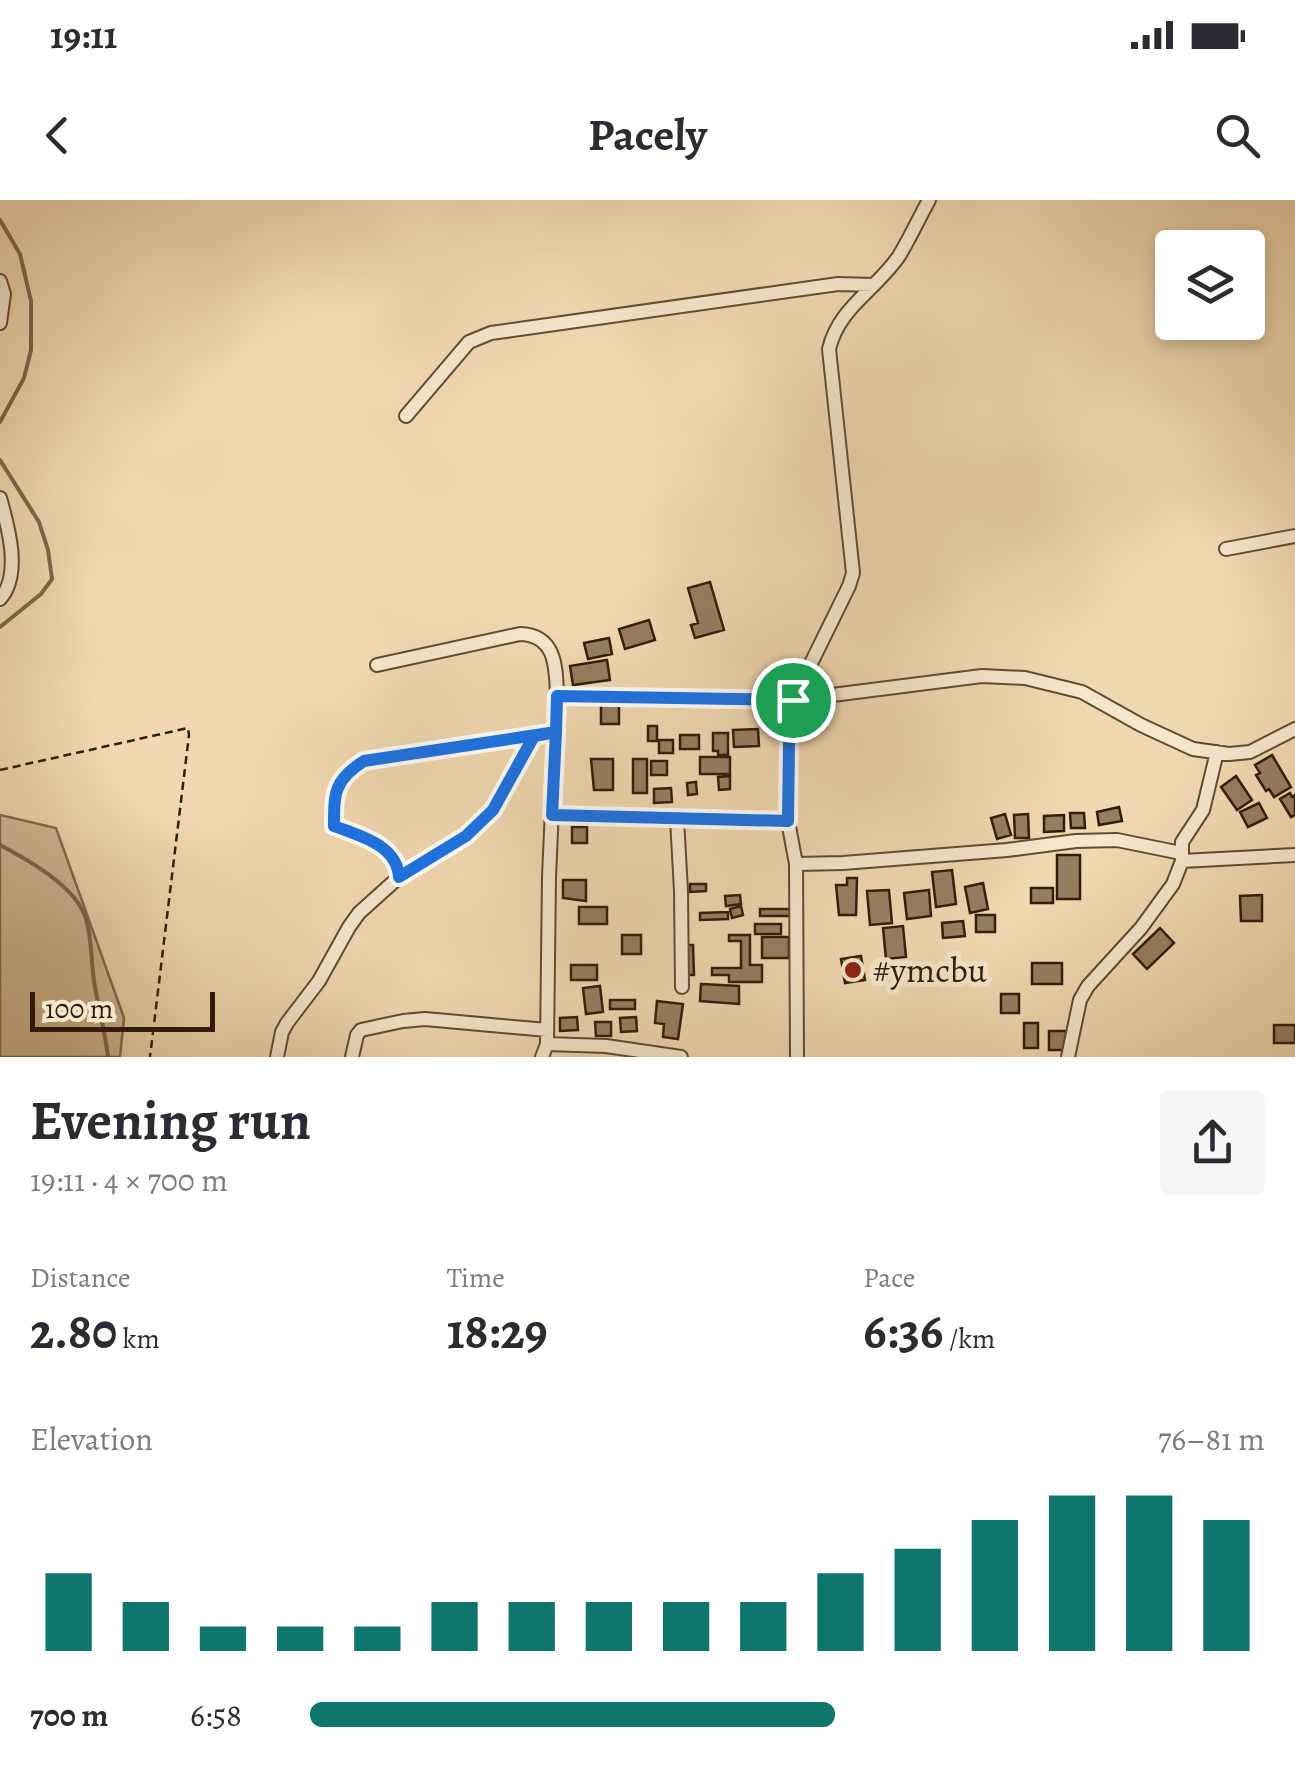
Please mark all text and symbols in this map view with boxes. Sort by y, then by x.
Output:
text: 19:11 [50,9,117,61]
text: Pacely [588,104,707,166]
icon: back [30,108,85,163]
icon: search [1210,108,1265,163]
map controls [1155,230,1265,340]
button: layers [1155,230,1265,340]
pin [751,658,836,743]
icon: arrive [766,673,821,728]
place label: #ymcbu [873,946,987,994]
marker: #ymcbu [842,959,864,981]
scale bar [30,987,215,1031]
text: 100 m [45,990,113,1028]
text: Evening run [30,1083,311,1158]
button: share [1160,1090,1265,1195]
text: 19:11 · 4 × 700 m [30,1158,228,1202]
text: Distance [30,1259,130,1297]
text: Time [447,1259,505,1297]
text: Pace [863,1259,915,1297]
text: 2.80 [30,1297,117,1365]
text: 18:29 [447,1297,548,1365]
text: 6:36 [863,1297,943,1365]
text: km [117,1320,160,1358]
text: /km [943,1320,995,1358]
text: Elevation [30,1417,153,1461]
text: 76–81 m [1158,1417,1265,1461]
text: 700 m [30,1693,108,1737]
text: 6:58 [190,1693,242,1737]

